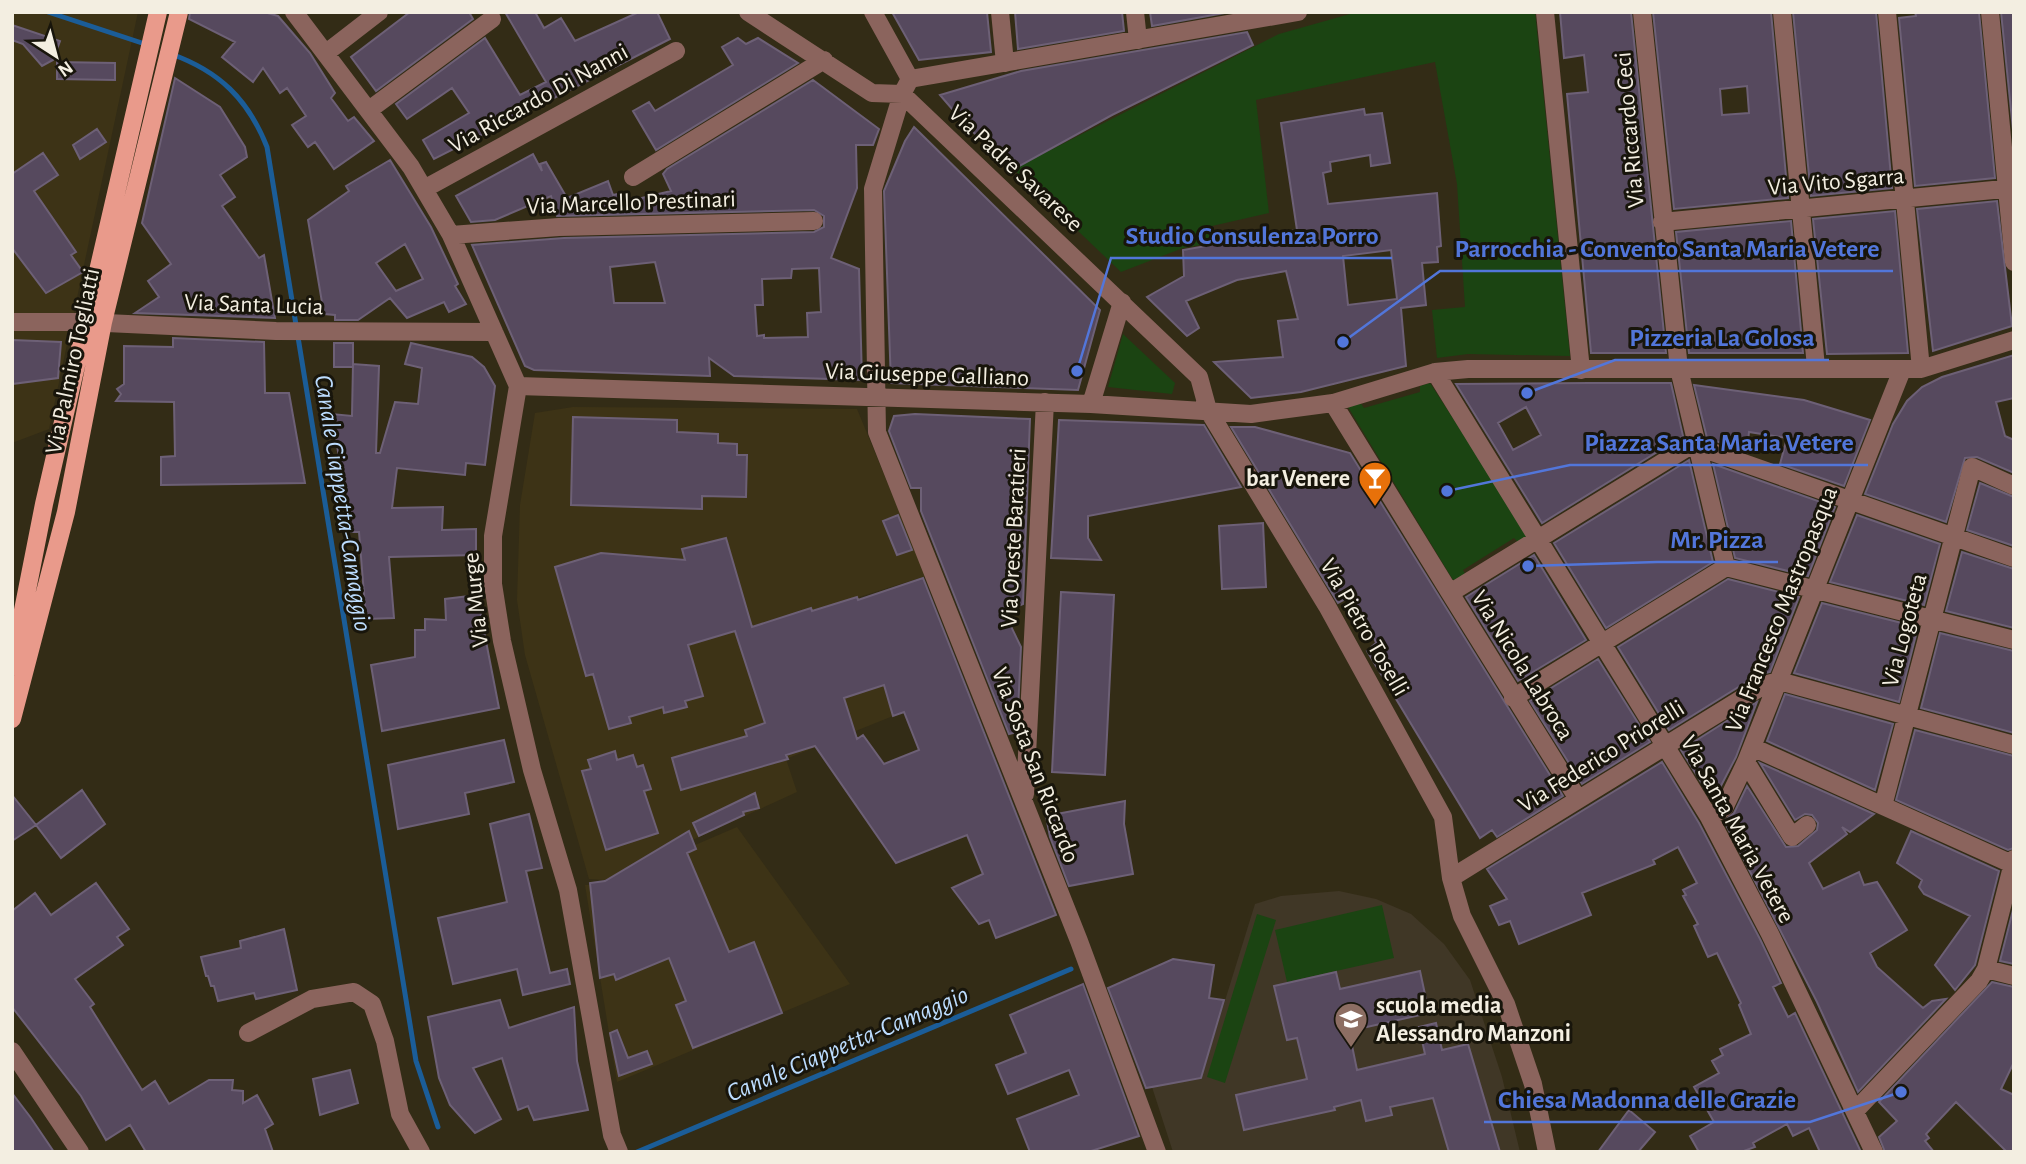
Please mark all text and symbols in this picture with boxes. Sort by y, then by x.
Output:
north arrow [21,21,91,91]
street label: Via Riccardo Di Nanni [445,40,632,158]
street label: Via Riccardo Ceci [1611,51,1649,209]
text: N [54,57,76,80]
street label: Via Padre Savarese [944,101,1087,237]
street label: Via Vito Sgarra [1767,164,1905,200]
street label: Via Marcello Prestinari [526,187,736,219]
callout: Studio Consulenza Porro [1111,211,1392,258]
text: Studio Consulenza Porro [1125,223,1379,249]
callout: Parrocchia - Convento Santa Maria Vetere [1440,224,1893,271]
text: Parrocchia - Convento Santa Maria Vetere [1454,236,1880,262]
street label: Via Palmiro Togliatti [42,266,104,456]
street label: Via Santa Lucia [184,291,324,319]
callout: Pizzeria La Golosa [1615,313,1829,360]
text: Pizzeria La Golosa [1629,325,1815,351]
street label: Via Giuseppe Galliano [825,359,1029,391]
water label: Canale Ciappetta-Camaggio [310,373,376,633]
callout: Piazza Santa Maria Vetere [1570,418,1868,465]
text: Piazza Santa Maria Vetere [1584,430,1854,456]
street label: Via Oreste Baratieri [997,448,1031,629]
bar icon: bar Venere [1356,459,1394,508]
place label: bar Venere [1246,467,1350,491]
street label: Via Francesco Mastropasqua [1722,483,1842,736]
callout: Mr. Pizza [1657,515,1778,562]
text: Mr. Pizza [1670,527,1764,553]
street label: Via Murge [459,551,493,649]
street label: Via Pietro Toselli [1315,555,1413,700]
street label: Via Logoteta [1878,571,1932,690]
street label: Via Nicola Labroca [1467,587,1578,745]
street label: Via Sosta San Riccardo [987,665,1083,866]
street label: Via Federico Priorelli [1514,696,1689,818]
street label: Via Santa Maria Vetere [1676,732,1799,927]
water label: Canale Ciappetta-Camaggio [723,981,972,1107]
place label: scuola media Alessandro Manzoni [1376,994,1571,1046]
school or university icon: scuola media Alessandro Manzoni [1332,1000,1370,1049]
callout: Chiesa Madonna delle Grazie [1484,1075,1810,1122]
text: Chiesa Madonna delle Grazie [1498,1087,1796,1113]

